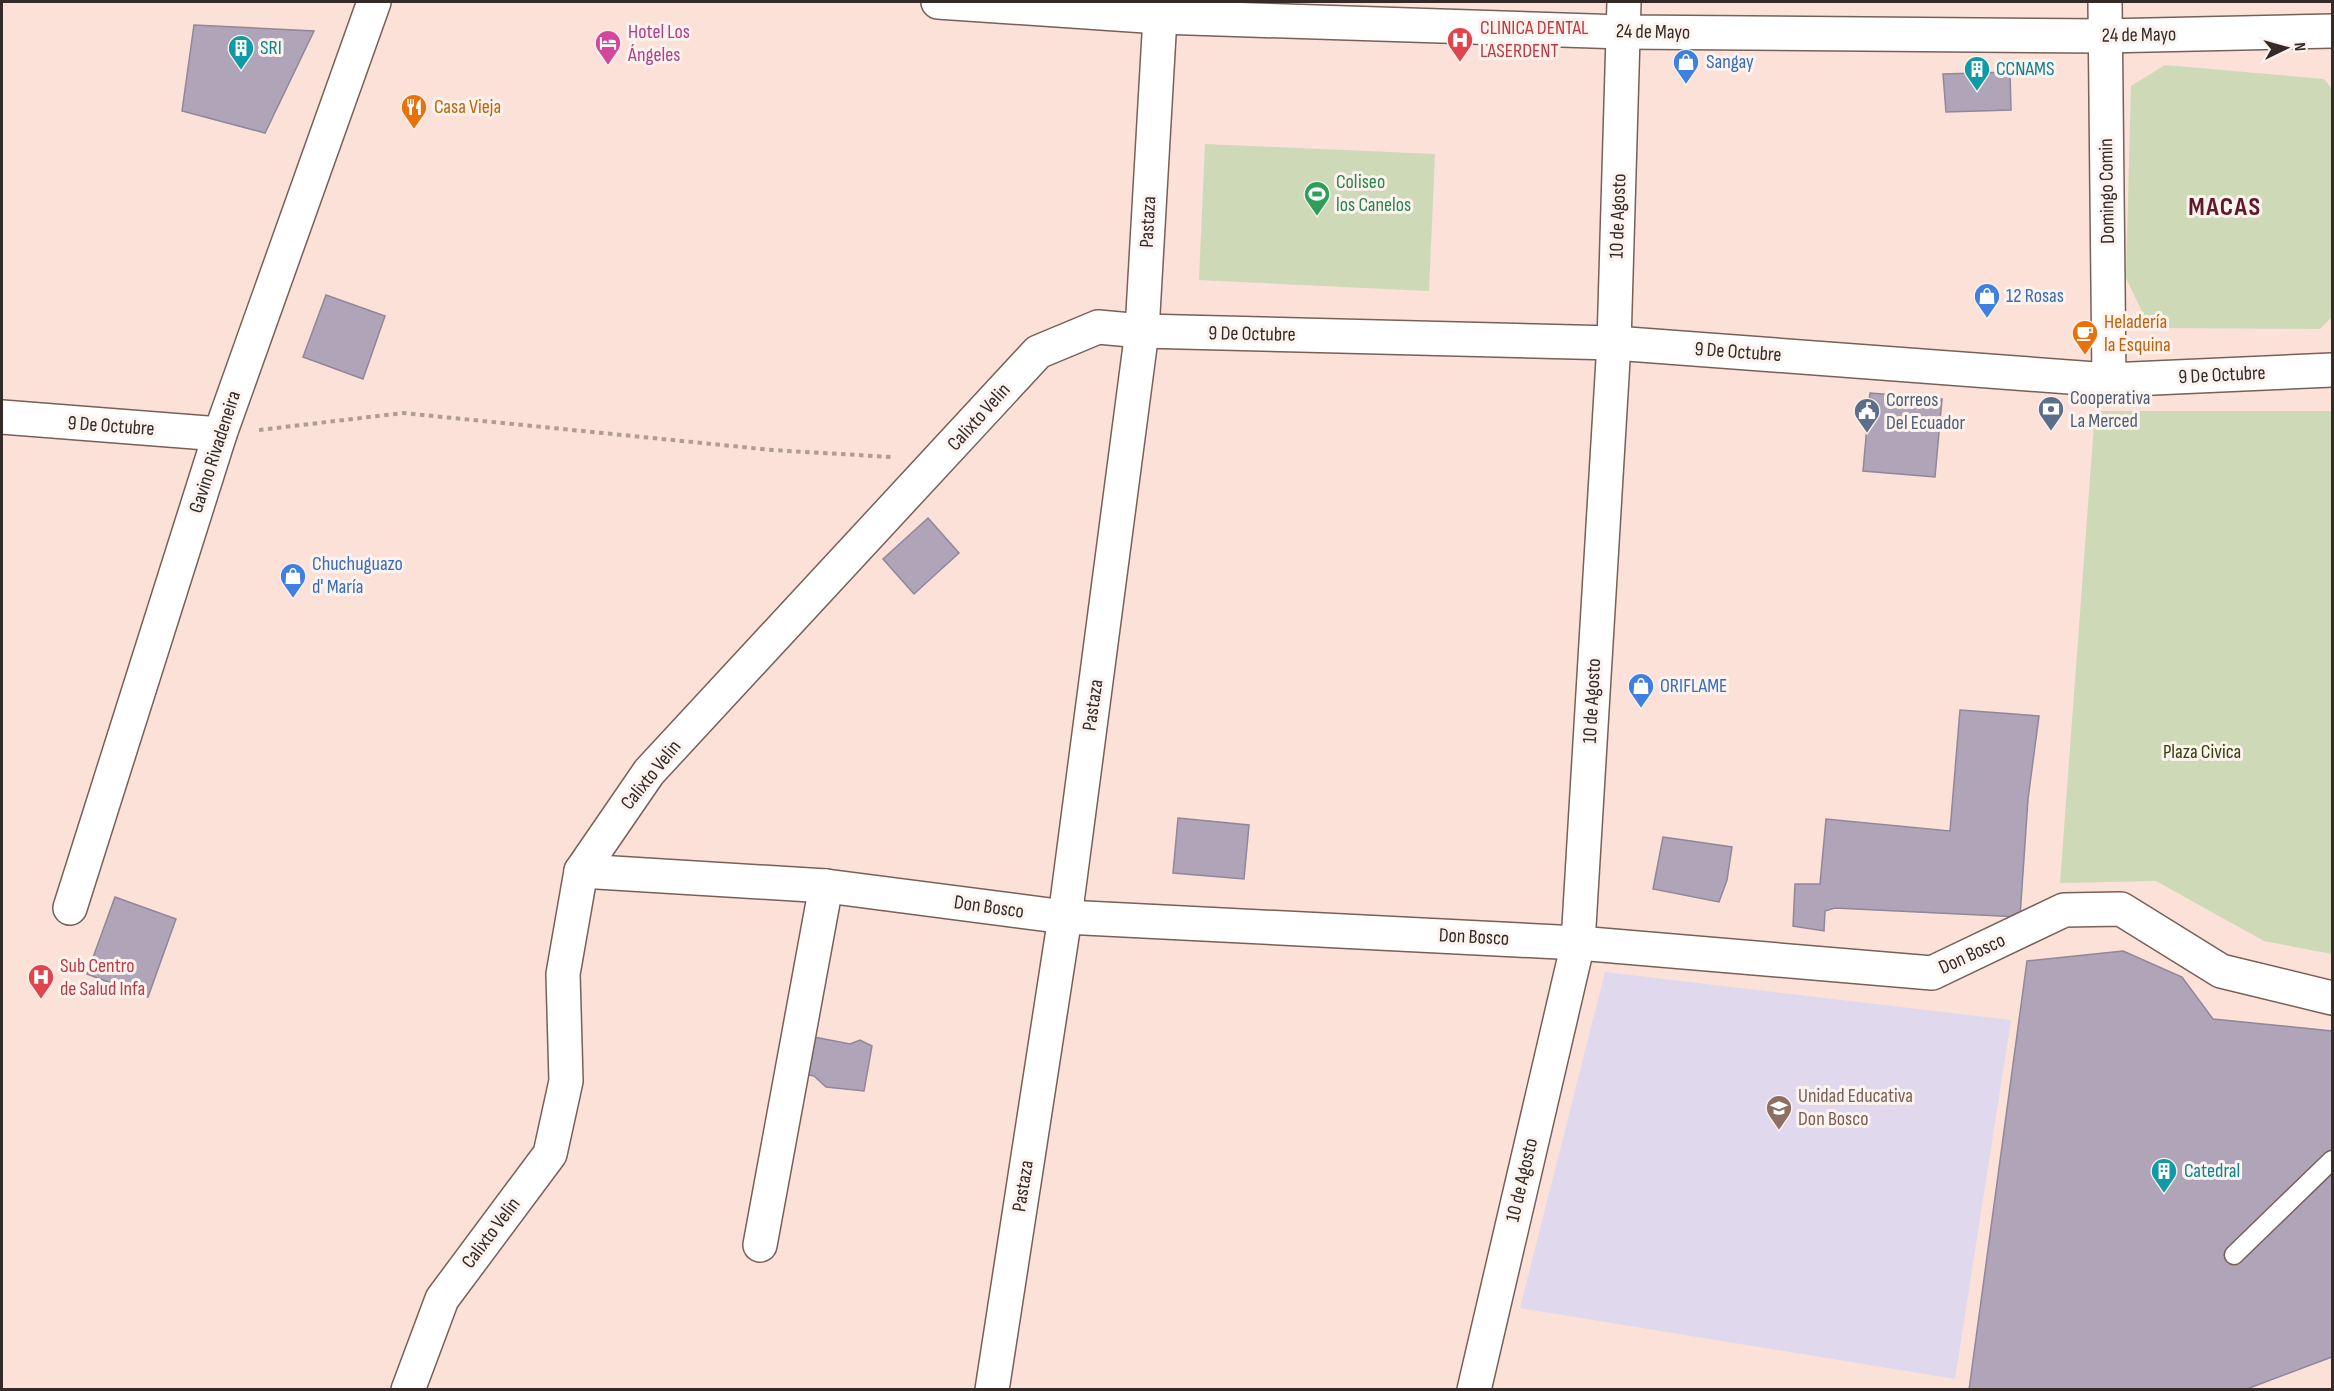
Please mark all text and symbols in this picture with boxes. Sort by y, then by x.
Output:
place label: CLINICA DENTAL LASERDENT [1480,16,1589,63]
north arrow [2256,18,2316,78]
street label: 24 de Mayo [1616,19,1690,45]
place label: Hotel Los Ángeles [627,20,690,67]
street label: 24 de Mayo [2102,22,2176,48]
hospital icon: CLINICA DENTAL LASERDENT [1445,25,1475,63]
hotel icon: Hotel Los Ángeles [593,28,623,66]
building icon: SRI [226,33,256,71]
place label: SRI [260,36,282,60]
text: N [2290,42,2309,52]
shop icon: Sangay [1671,47,1701,85]
place label: Sangay [1706,50,1754,74]
building icon: CCNAMS [1962,54,1992,92]
place label: CCNAMS [1996,57,2054,81]
restaurant icon: Casa Vieja [399,92,429,130]
place label: Casa Vieja [434,95,501,119]
street label: Domingo Comin [2094,138,2120,244]
place label: Coliseo los Canelos [1336,170,1411,217]
street label: 10 de Agosto [1605,173,1631,259]
sports icon: Coliseo los Canelos [1302,179,1332,217]
district label: MACAS [2188,192,2262,223]
street label: Pastaza [1135,196,1161,248]
shop icon: 12 Rosas [1972,281,2002,319]
place label: 12 Rosas [2006,284,2064,308]
place label: Heladería la Esquina [2104,310,2171,357]
cafe icon: Heladería la Esquina [2070,318,2100,356]
street label: 9 De Octubre [1208,321,1296,347]
street label: 9 De Octubre [1694,337,1782,367]
street label: 9 De Octubre [2178,361,2266,389]
street label: Calixto Velin [942,378,1016,456]
place label: Cooperativa La Merced [2070,386,2151,433]
street label: Gavino Rivadeneira [184,388,246,516]
place label: Correos Del Ecuador [1886,388,1966,435]
bank icon: Cooperativa La Merced [2036,394,2066,432]
public building icon: Correos Del Ecuador [1852,396,1882,434]
street label: 9 De Octubre [67,411,155,441]
place label: Chuchuguazo d' María [312,552,403,599]
shop icon: Chuchuguazo d' María [278,561,308,599]
street label: 10 de Agosto [1578,658,1606,744]
shop icon: ORIFLAME [1626,671,1656,709]
place label: ORIFLAME [1660,674,1727,698]
street label: Pastaza [1078,678,1108,732]
street label: Calixto Velin [616,735,686,815]
park label: Plaza Civica [2163,740,2241,764]
street label: Don Bosco [952,890,1026,924]
street label: Don Bosco [1438,923,1510,951]
street label: Don Bosco [1935,928,2009,980]
place label: Sub Centro de Salud Infa [60,954,145,1001]
hospital icon: Sub Centro de Salud Infa [26,962,56,1000]
place label: Unidad Educativa Don Bosco [1798,1084,1913,1131]
school or university icon: Unidad Educativa Don Bosco [1764,1093,1794,1131]
street label: 10 de Agosto [1501,1136,1543,1224]
building icon: Catedral [2149,1156,2179,1194]
street label: Pastaza [1007,1159,1039,1213]
place label: Catedral [2184,1159,2240,1183]
street label: Calixto Velin [457,1193,525,1273]

